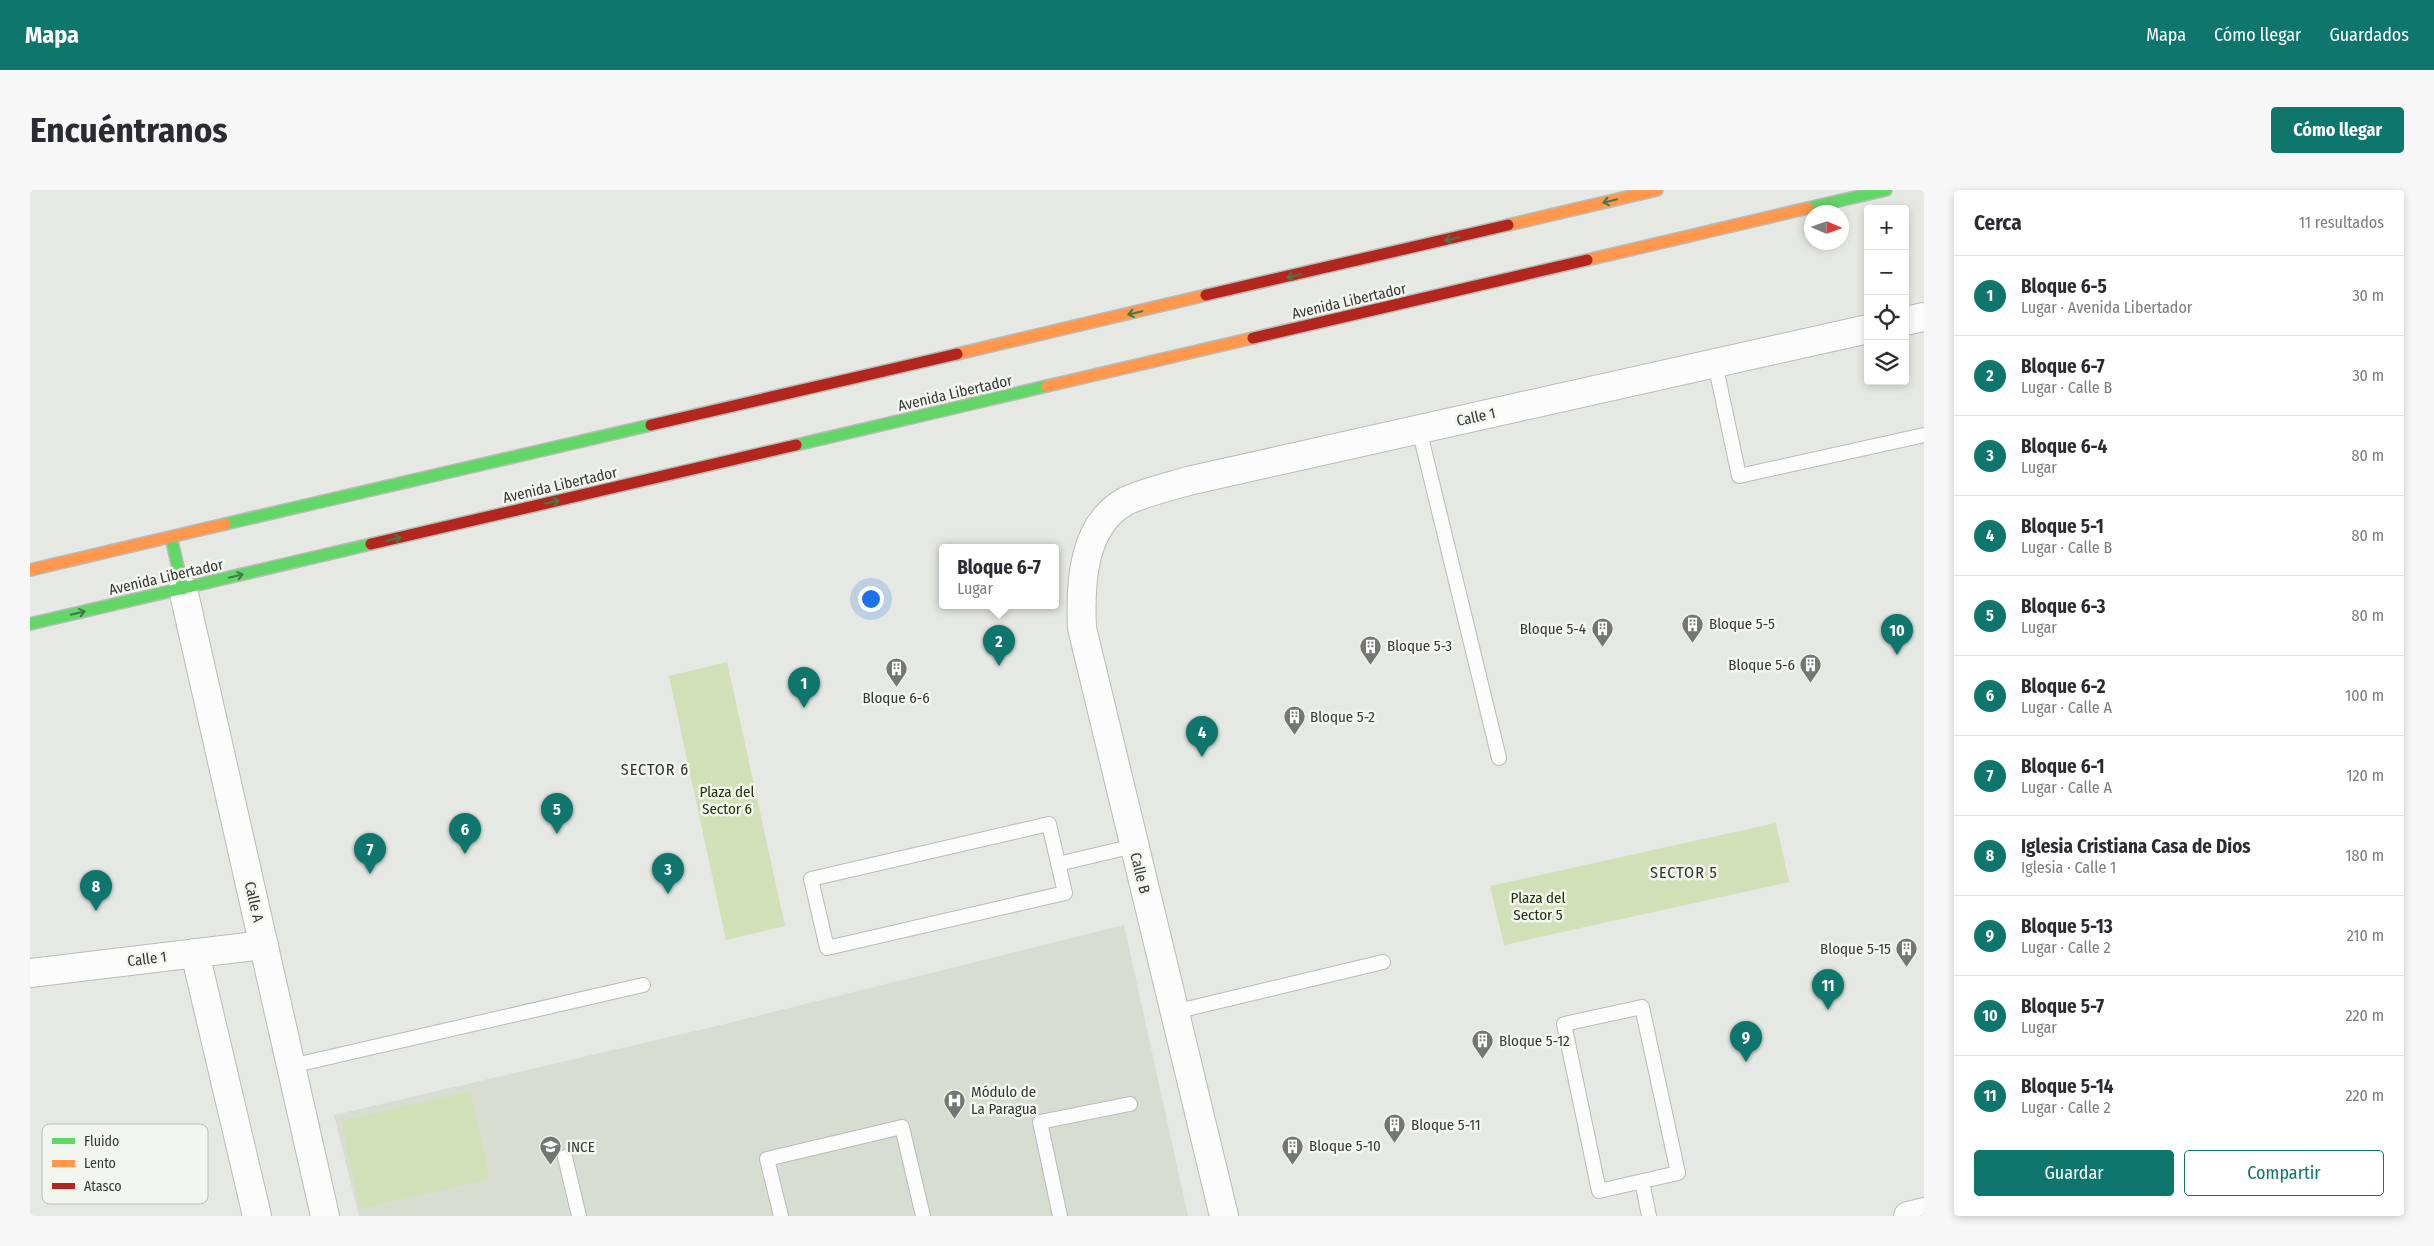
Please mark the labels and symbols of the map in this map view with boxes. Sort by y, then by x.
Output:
one-way arrow [1602,197,1618,206]
north arrow [1804,205,1849,250]
one-way arrow [1444,235,1460,244]
one-way arrow [1286,272,1302,281]
street label: Avenida Libertador [1290,279,1409,323]
one-way arrow [1128,309,1144,318]
street label: Avenida Libertador [896,371,1015,415]
street label: Calle 1 [1455,404,1497,430]
street label: Avenida Libertador [501,463,620,507]
one-way arrow [544,497,560,506]
one-way arrow [386,534,402,543]
street label: Avenida Libertador [107,555,226,599]
one-way arrow [227,571,243,580]
your location [858,586,884,612]
one-way arrow [69,608,85,617]
building icon: Bloque 5-5 [1681,612,1705,643]
pin: 10 [1881,614,1913,655]
place label: Bloque 5-5 [1709,615,1775,633]
building icon: Bloque 5-4 [1590,617,1614,648]
place label: Bloque 5-4 [1520,620,1586,638]
pin: 2 [983,625,1015,666]
building icon: Bloque 5-3 [1359,634,1383,665]
place label: Bloque 5-3 [1387,637,1452,655]
building icon: Bloque 5-6 [1799,653,1823,684]
place label: Bloque 5-6 [1728,656,1795,674]
building icon: Bloque 6-6 [884,657,908,688]
pin: 1 [788,667,820,708]
place label: Bloque 6-6 [862,689,930,707]
building icon: Bloque 5-2 [1282,705,1306,736]
place label: Bloque 5-2 [1310,708,1375,726]
pin: 4 [1186,716,1218,757]
district label: SECTOR 6 [621,760,689,779]
park label: Plaza del Sector 6 [700,783,755,818]
pin: 5 [541,793,573,834]
pin: 6 [449,813,481,854]
pin: 7 [354,833,386,874]
street label: Calle B [1126,851,1154,895]
pin: 3 [652,853,684,894]
district label: SECTOR 5 [1650,863,1718,882]
pin: 8 [80,870,112,911]
street label: Calle A [241,880,267,924]
park label: Plaza del Sector 5 [1511,889,1566,924]
building icon: Bloque 5-15 [1895,937,1919,968]
place label: Bloque 5-15 [1820,940,1891,958]
street label: Calle 1 [126,948,168,970]
pin: 11 [1812,969,1844,1010]
pin: 9 [1730,1021,1762,1062]
building icon: Bloque 5-12 [1471,1029,1495,1060]
place label: Bloque 5-12 [1499,1032,1570,1050]
place label: Módulo de La Paragua [971,1083,1037,1118]
hospital icon: Módulo de La Paragua [943,1089,967,1120]
building icon: Bloque 5-11 [1383,1113,1407,1144]
place label: Bloque 5-11 [1411,1116,1481,1134]
legend [42,1124,208,1204]
text: Fluido [84,1133,119,1150]
building icon: Bloque 5-10 [1281,1134,1305,1165]
school or university icon: INCE [539,1135,563,1166]
place label: Bloque 5-10 [1309,1137,1381,1155]
place label: INCE [567,1138,595,1156]
text: Lento [84,1155,116,1172]
text: Atasco [84,1178,122,1195]

